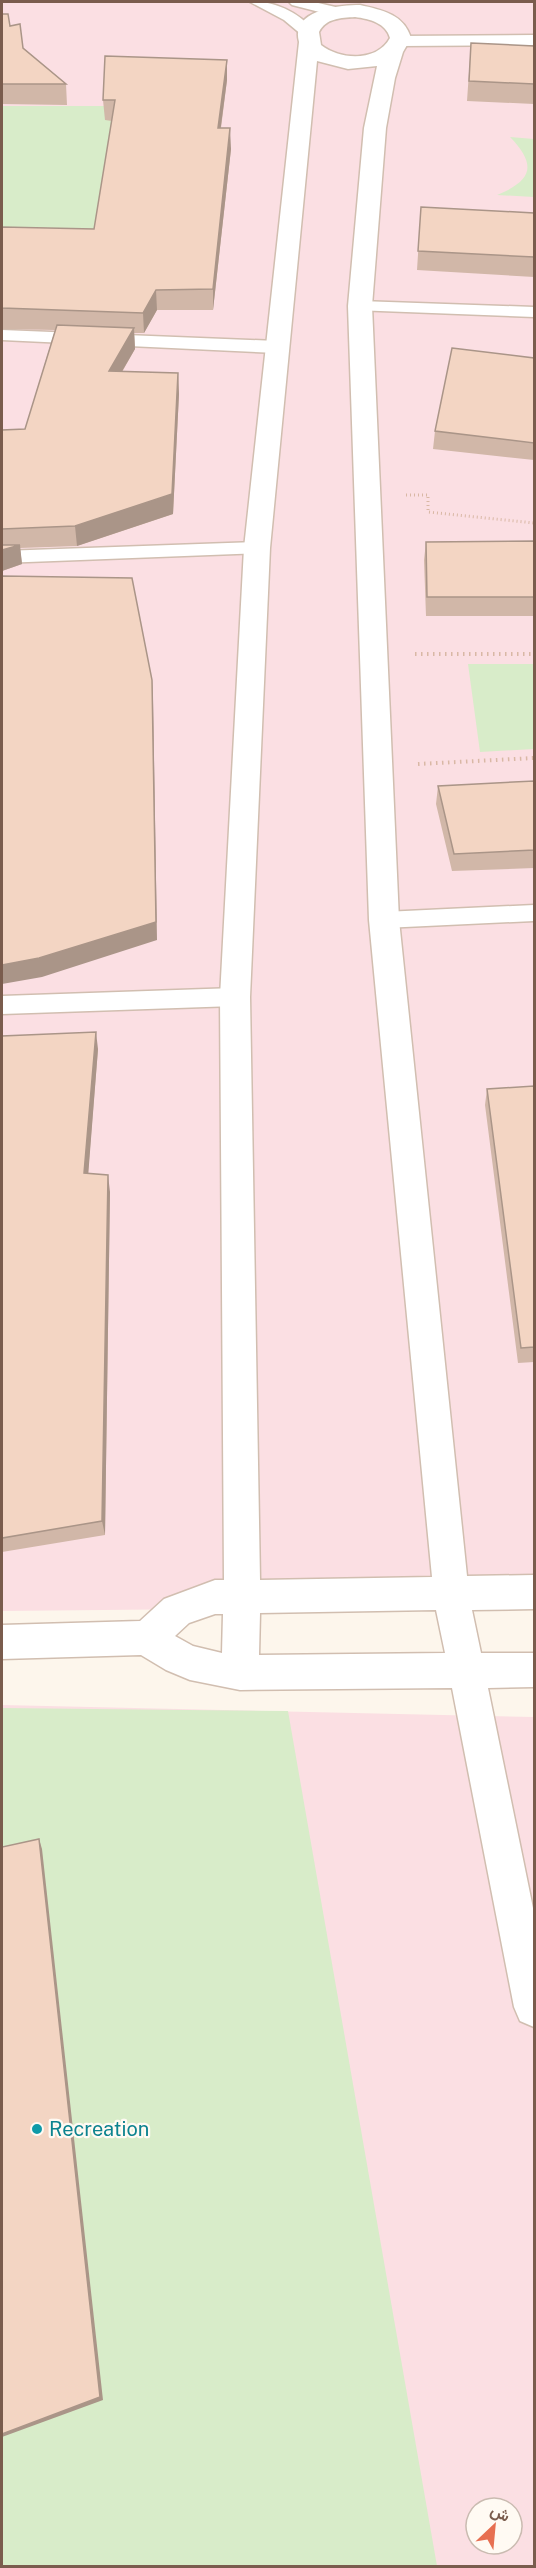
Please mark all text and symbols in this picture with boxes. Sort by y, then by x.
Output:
place label: Recreation [49,2117,149,2141]
marker: Recreation [30,2122,44,2136]
north arrow [464,2496,524,2556]
text: ش [488,2500,513,2526]

